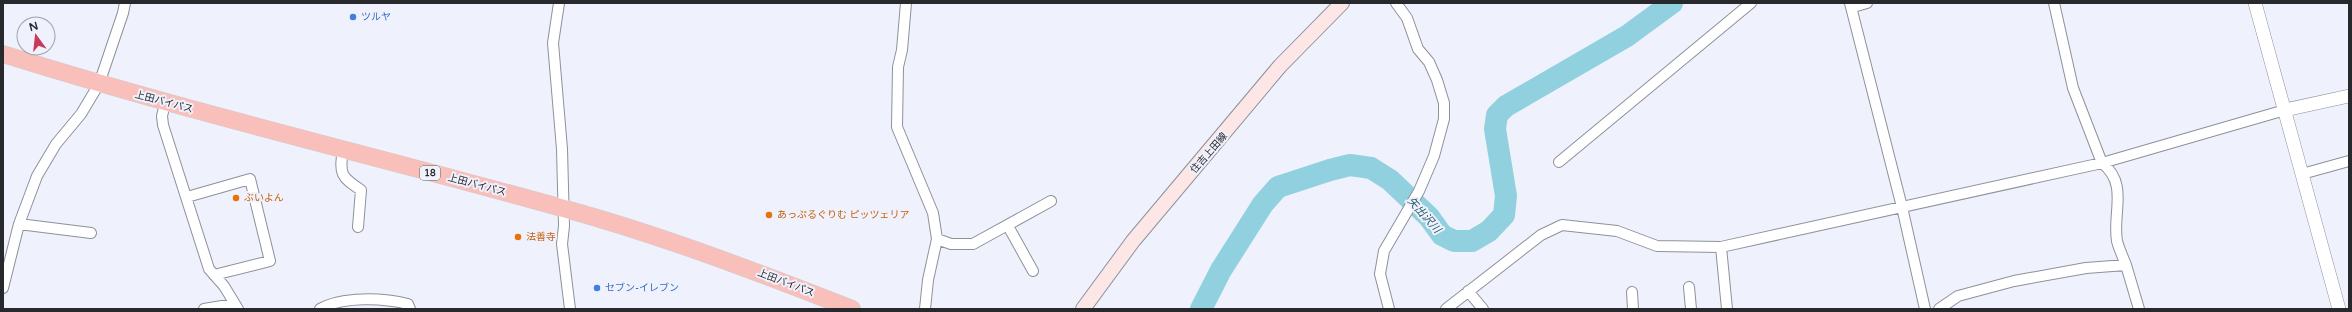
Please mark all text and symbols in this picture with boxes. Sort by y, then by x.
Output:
place label: ツルヤ [361,11,391,23]
marker: ツルヤ [348,12,358,22]
north arrow [16,16,56,56]
text: N [28,19,39,34]
street label: 上田バイパス [134,88,194,116]
street label: 住吉上田線 [1188,130,1230,176]
road number: 18 [420,166,440,180]
street label: 上田バイパス [447,171,507,199]
place label: ぶいよん [244,192,284,204]
marker: ぶいよん [231,193,241,203]
water label: 矢出沢川 [1404,194,1444,236]
place label: あっぷるぐりむ ピッツェリア [777,209,910,221]
marker: あっぷるぐりむ ピッツェリア [764,210,774,220]
place label: 法善寺 [526,231,556,243]
marker: 法善寺 [513,232,523,242]
street label: 上田バイパス [756,267,816,299]
place label: セブン-イレブン [605,282,679,294]
marker: セブン-イレブン [592,283,602,293]

